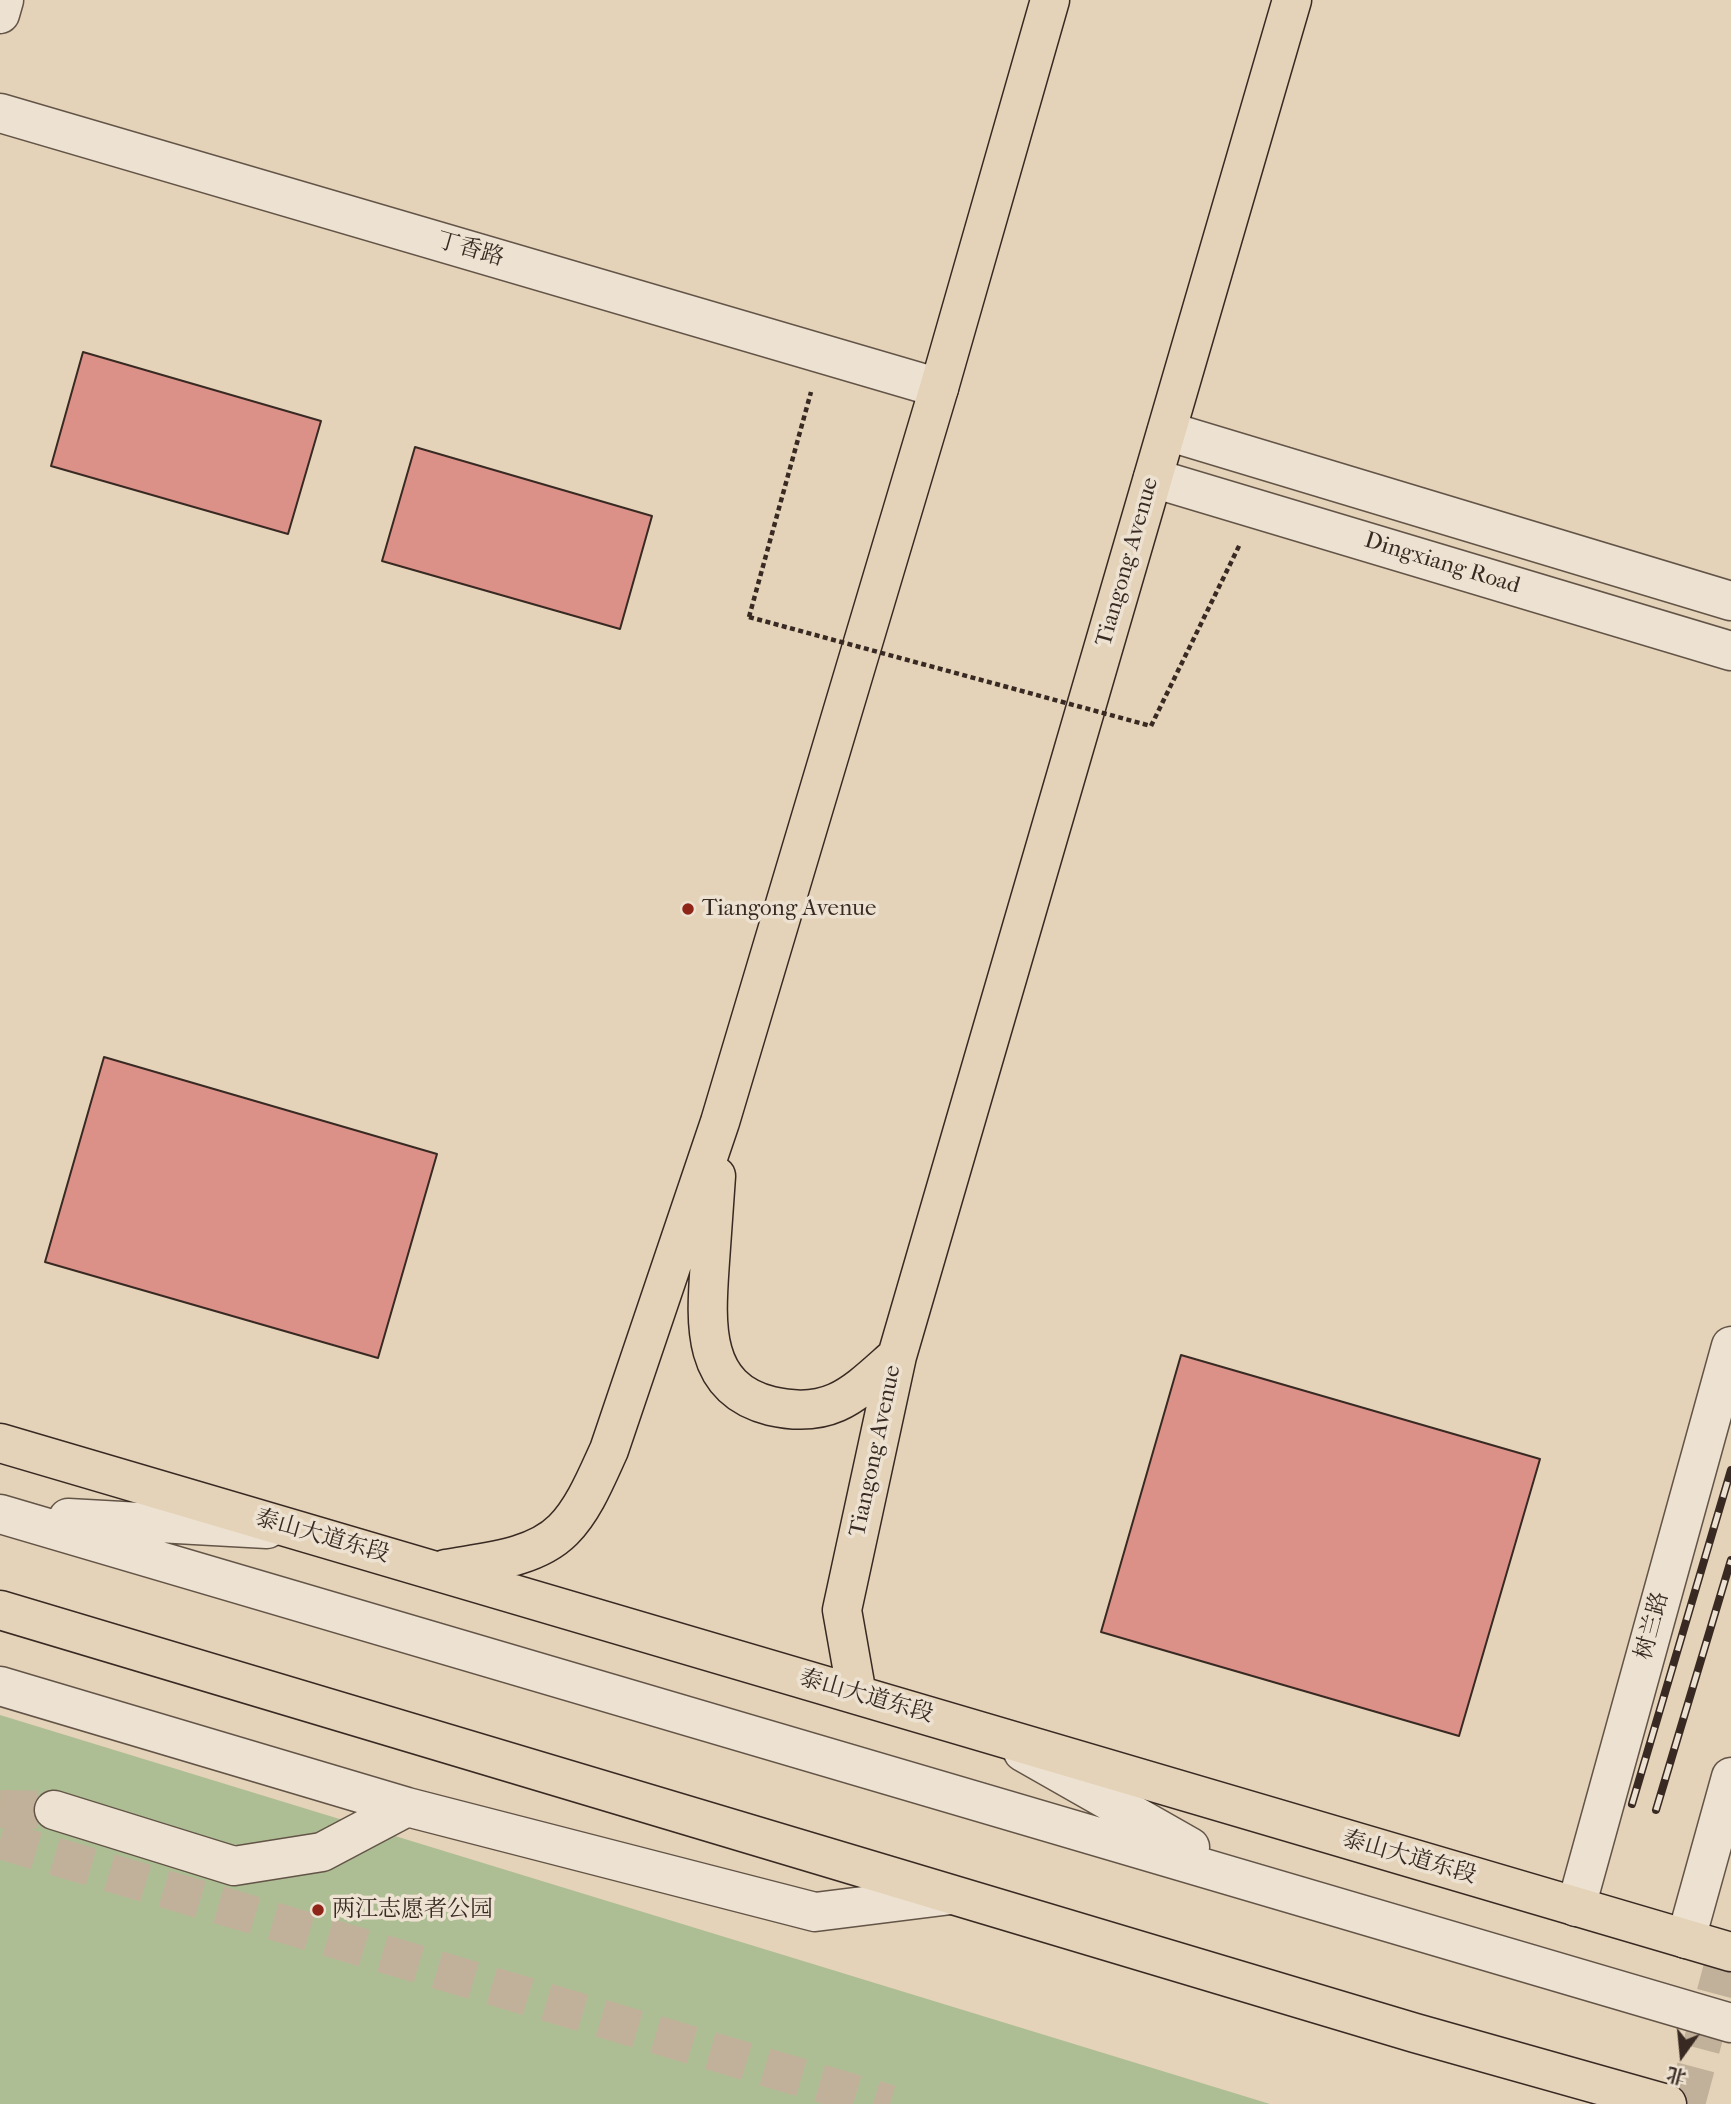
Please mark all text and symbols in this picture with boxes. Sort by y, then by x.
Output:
street label: 丁香路 [433,227,507,273]
street label: Tiangong Avenue [1091,474,1165,650]
street label: Dingxiang Road [1361,527,1523,601]
place label: Tiangong Avenue [702,895,876,923]
marker: Tiangong Avenue [680,901,696,917]
street label: Tiangong Avenue [844,1363,908,1539]
street label: 泰山大道东段 [252,1505,392,1569]
street label: 树兰路 [1631,1589,1675,1663]
street label: 泰山大道东段 [796,1665,936,1729]
street label: 泰山大道东段 [1339,1826,1479,1890]
place label: 两江志愿者公园 [332,1896,493,1924]
marker: 两江志愿者公园 [310,1902,326,1918]
north arrow [1647,2020,1717,2090]
text: 北 [1665,2062,1689,2088]

